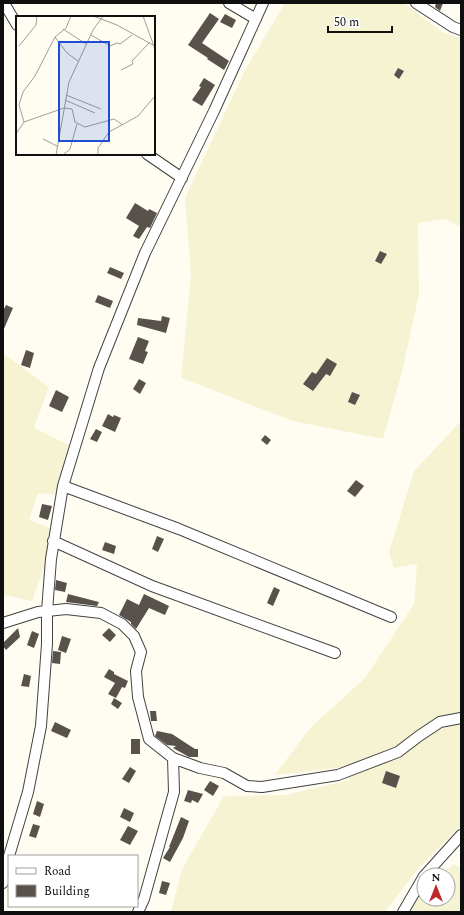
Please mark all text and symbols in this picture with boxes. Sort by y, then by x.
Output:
scale bar [328,8,392,34]
text: 50 m [334,13,359,32]
inset map [16,16,155,155]
legend [8,855,138,907]
text: Road [44,862,71,881]
north arrow [416,867,456,907]
text: N [432,869,441,886]
text: Building [44,882,90,901]

